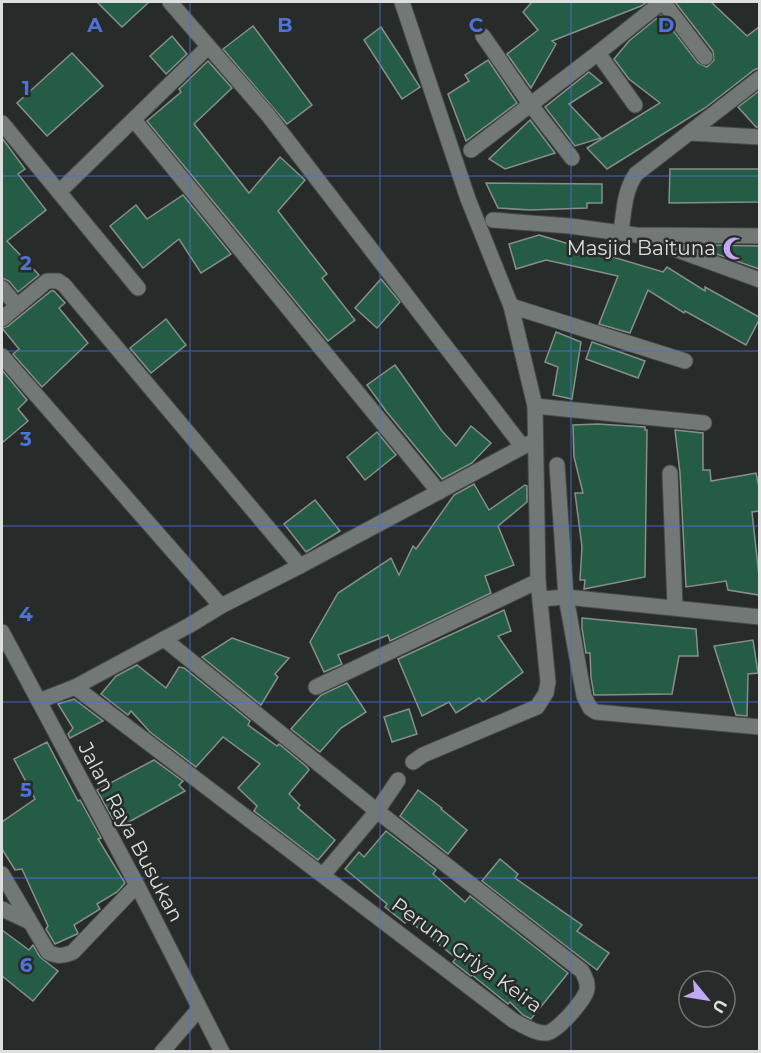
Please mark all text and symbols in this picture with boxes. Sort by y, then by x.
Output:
text: A [86,13,103,37]
text: B [277,13,293,37]
text: C [469,13,484,37]
text: D [658,13,674,37]
text: 1 [22,76,30,100]
mosque icon: Masjid Baituna [721,235,747,261]
place label: Masjid Baituna [567,236,716,260]
text: 2 [20,251,32,275]
text: 3 [19,427,32,451]
text: 4 [19,602,33,626]
street label: Jalan Raya Busukan [73,737,189,926]
text: 5 [20,778,32,802]
street label: Perum Griya Keira [387,892,547,1018]
text: 6 [20,953,33,977]
north arrow [677,969,737,1029]
text: U [708,996,731,1016]

